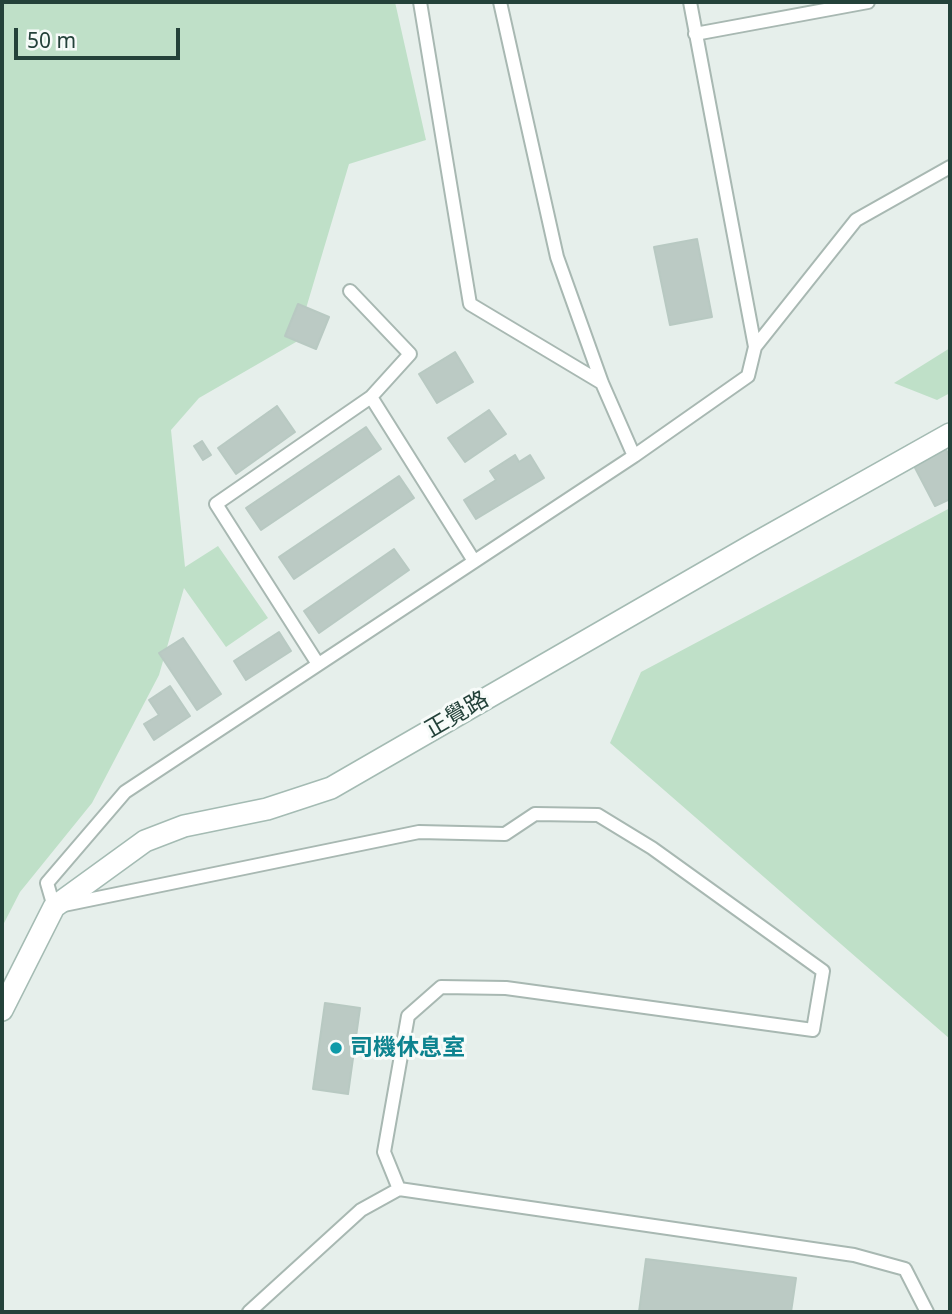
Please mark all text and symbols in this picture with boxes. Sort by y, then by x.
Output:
scale bar [18,14,184,58]
text: 50 m [27,26,76,54]
street label: 正覺路 [420,686,494,744]
place label: 司機休息室 [350,1034,465,1062]
marker: 司機休息室 [328,1040,344,1056]

